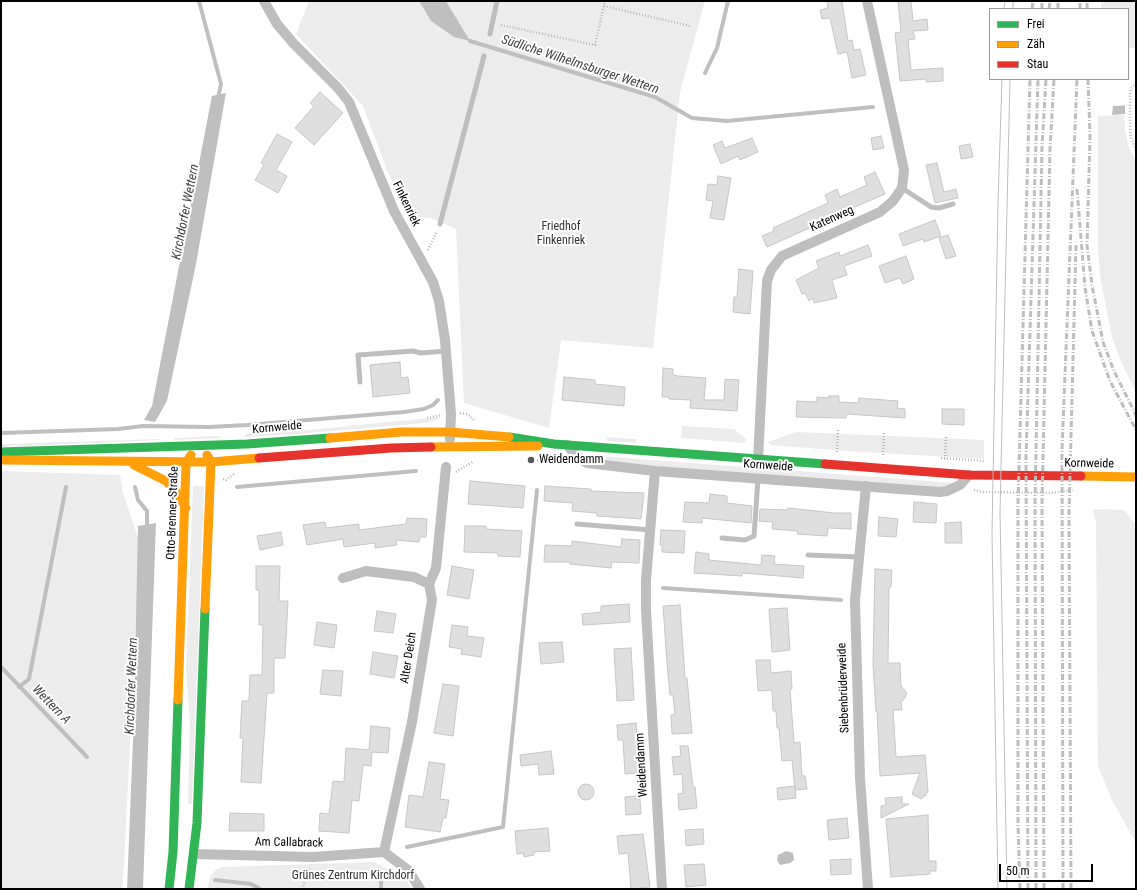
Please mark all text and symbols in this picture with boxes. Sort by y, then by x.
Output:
legend [989,8,1129,80]
text: Frei [1027,17,1045,31]
water label: Südliche Wilhelmsburger Wettern [499,32,661,98]
text: Zäh [1027,37,1045,51]
text: Stau [1027,57,1048,71]
water label: Kirchdorfer Wettern [169,163,203,261]
street label: Finkenriek [389,179,423,229]
street label: Katenweg [808,203,856,235]
park label: Friedhof Finkenriek [537,220,585,248]
street label: Kornweide [252,419,302,437]
place label: Weidendamm [539,453,604,467]
marker: Weidendamm [526,455,536,465]
street label: Kornweide [1064,456,1114,472]
street label: Kornweide [743,457,793,475]
street label: Otto-Brenner-Straße [164,466,182,560]
street label: Alter Deich [398,631,420,685]
water label: Kirchdorfer Wettern [123,637,141,735]
street label: Siebenbrüderweide [835,643,853,733]
water label: Wettern A [28,682,74,728]
street label: Weidendamm [633,732,651,798]
street label: Am Callabrack [255,835,323,851]
scale bar [1001,856,1095,882]
text: 50 m [1006,864,1030,878]
park label: Grünes Zentrum Kirchdorf [292,869,414,883]

